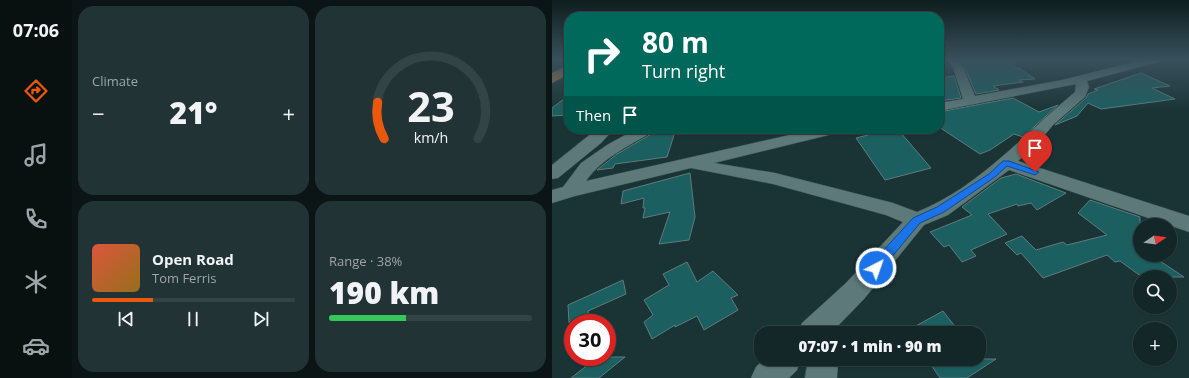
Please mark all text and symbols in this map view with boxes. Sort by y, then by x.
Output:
text: 07:06 [13,18,59,42]
text: 80 m [642,23,709,61]
icon: right [576,28,628,80]
text: Turn right [642,59,725,83]
text: Climate [92,72,138,90]
icon: directions [22,77,50,105]
text: 23 [407,77,454,133]
text: 21° [170,92,217,133]
text: − [92,98,105,128]
text: + [282,98,295,128]
icon: arrive [619,104,641,126]
text: Then [576,105,611,125]
text: km/h [413,127,448,146]
pin [1018,131,1052,172]
icon: arrive [1024,137,1046,159]
icon: music [22,141,50,169]
icon: phone [22,205,50,233]
north arrow [1133,218,1177,262]
map controls [1133,218,1177,366]
position arrow [855,247,897,289]
text: Open Road [152,249,234,269]
text: Range · 38% [329,252,402,270]
icon: climate [22,268,50,296]
text: Tom Ferris [152,269,217,287]
button: search [1133,270,1177,314]
text: 190 km [329,272,439,313]
icon: previous [115,308,137,330]
icon: pause [182,308,204,330]
icon: next [250,308,272,330]
speed limit sign: 30 [564,314,616,366]
button: + [1133,322,1177,366]
icon: car [22,332,50,360]
text: 07:07 · 1 min · 90 m [799,336,941,356]

